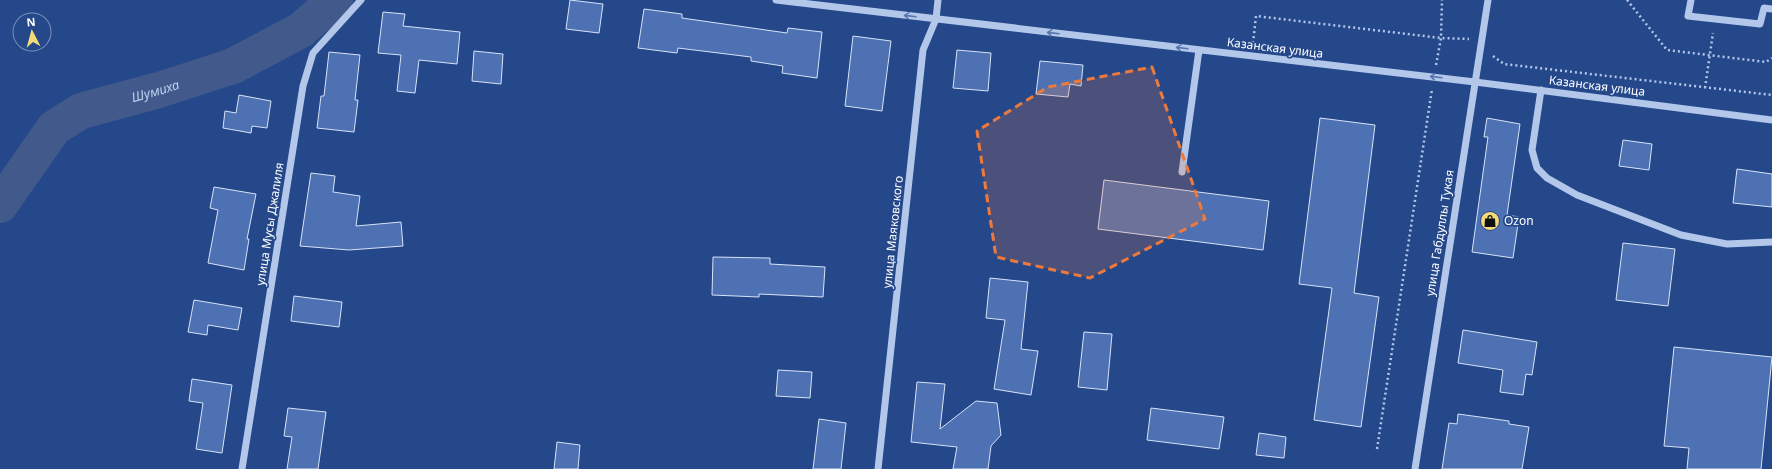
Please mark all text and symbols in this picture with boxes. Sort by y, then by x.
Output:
north arrow [12,12,52,52]
one-way arrow [904,12,917,20]
text: N [26,14,36,29]
one-way arrow [1047,29,1060,37]
street label: Казанская улица [1226,33,1324,62]
one-way arrow [1176,44,1189,52]
street label: Казанская улица [1548,71,1646,100]
one-way arrow [1430,74,1443,81]
water label: Шумиха [129,75,182,106]
street label: улица Мусы Джалиля [251,161,288,287]
street label: улица Габдуллы Тукая [1421,168,1458,297]
street label: улица Маяковского [878,175,907,289]
shop icon: Ozon [1479,210,1501,232]
place label: Ozon [1504,212,1534,229]

